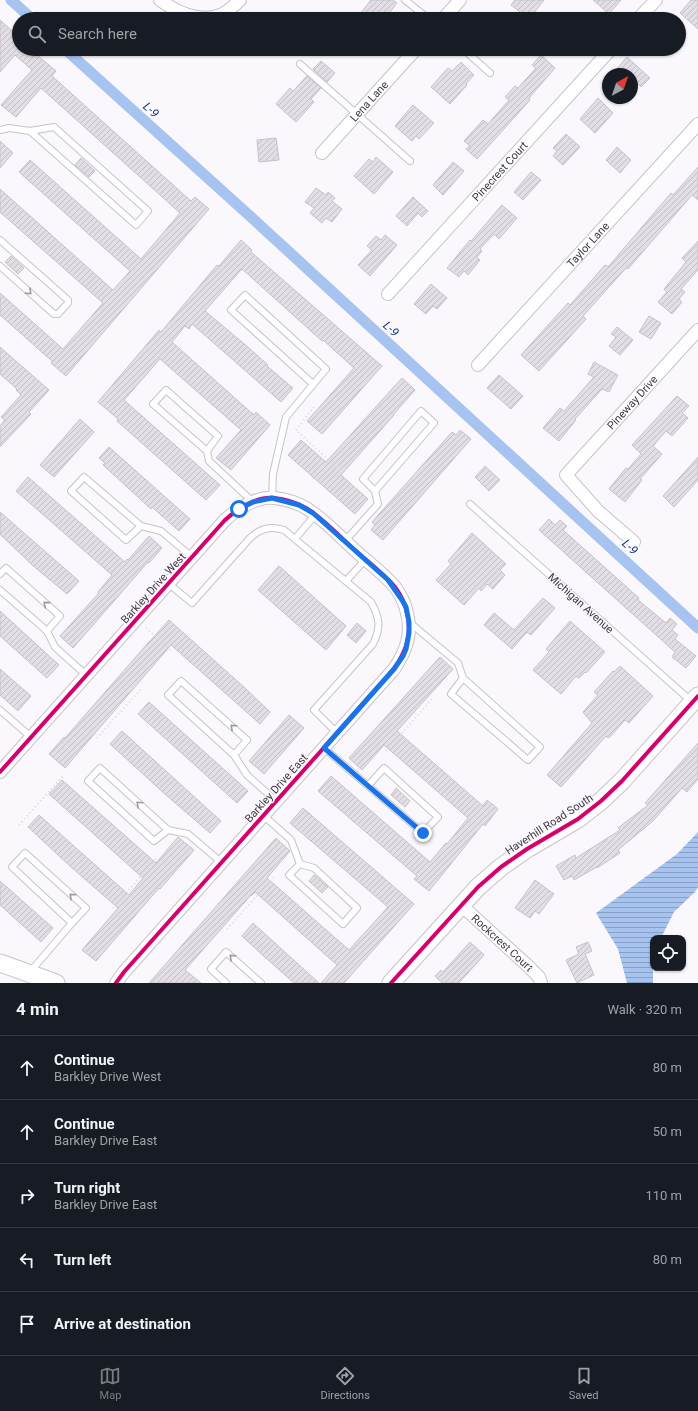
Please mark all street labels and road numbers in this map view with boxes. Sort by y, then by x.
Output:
street label: Lena Lane [348,78,391,124]
street label: Pinecrest Court [470,139,531,204]
street label: Taylor Lane [564,220,612,270]
street label: Pineway Drive [605,373,661,432]
street label: Barkley Drive West [118,550,189,626]
street label: Michigan Avenue [545,571,616,636]
street label: Barkley Drive East [242,751,311,825]
street label: Haverhill Road South [503,791,596,858]
street label: Rockcrest Court [469,912,536,975]

